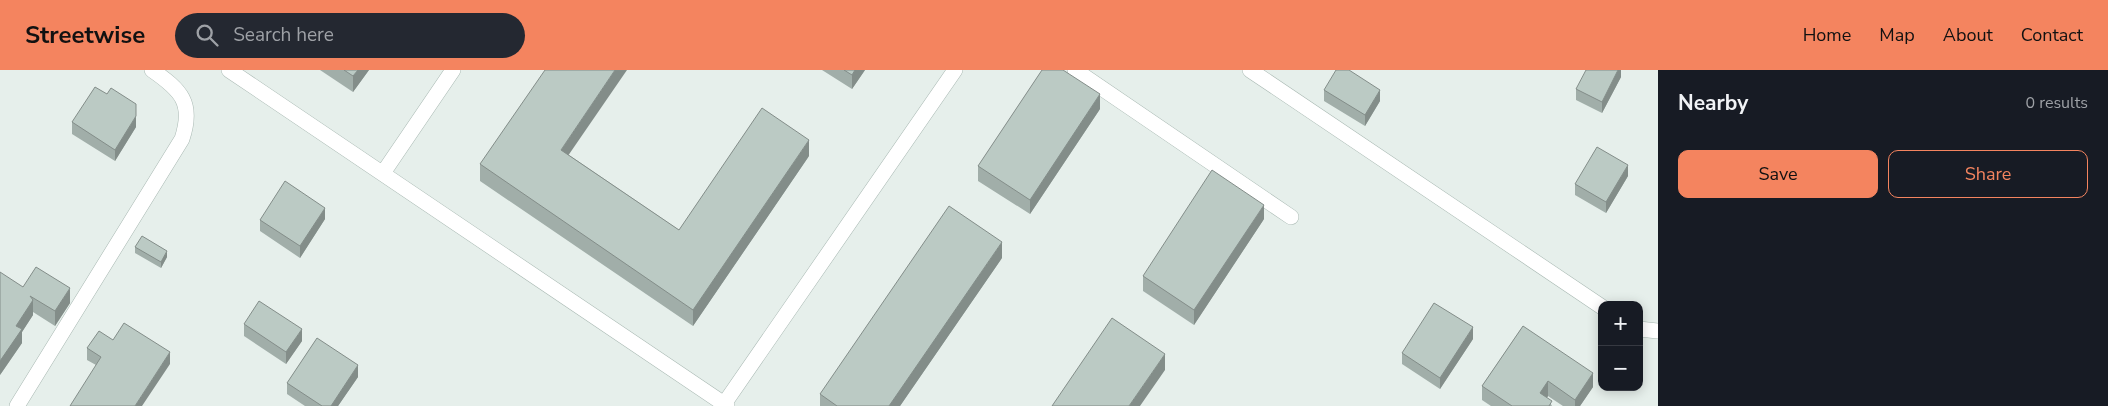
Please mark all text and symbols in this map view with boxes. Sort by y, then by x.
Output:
search box [175,13,525,58]
text: Streetwise [25,19,145,51]
icon: search [193,21,221,49]
text: Search here [233,22,334,48]
text: Home [1803,23,1851,47]
text: Map [1879,23,1915,47]
text: About [1943,23,1993,47]
text: Contact [2021,23,2083,47]
text: Nearby [1678,89,1748,117]
text: 0 results [2026,92,2088,114]
button: Save [1678,150,1878,198]
button: Share [1888,150,2088,198]
map controls [1598,301,1643,391]
button: + [1598,301,1643,346]
button: − [1598,346,1643,391]

